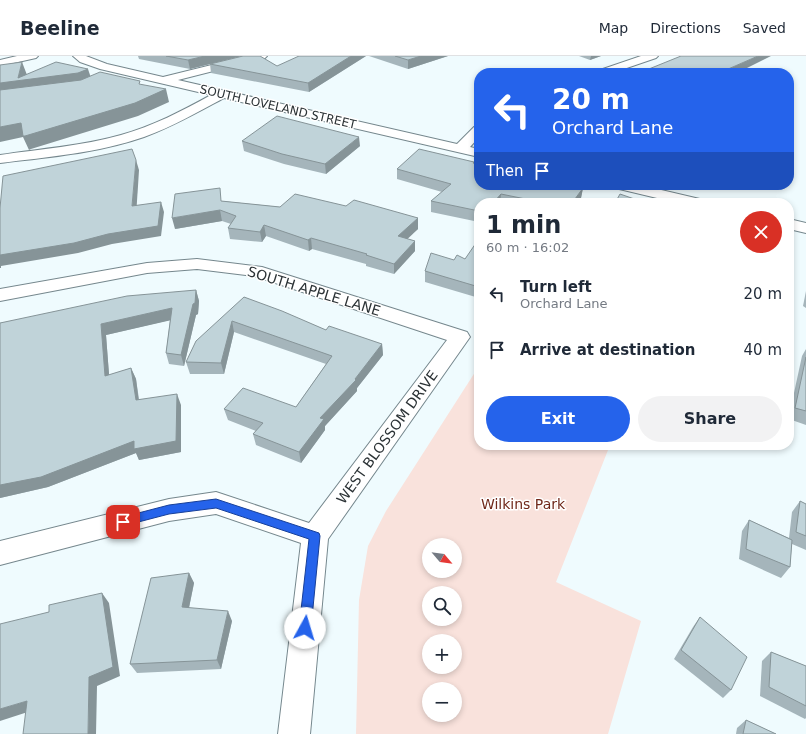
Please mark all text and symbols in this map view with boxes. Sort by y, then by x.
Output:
text: Beeline [20,17,100,39]
text: Map [599,20,628,36]
text: Directions [650,20,721,36]
text: Saved [743,20,786,36]
street label: SOUTH LOVELAND STREET [198,82,358,132]
text: 20 m [552,83,630,116]
icon: left [486,84,538,136]
text: Orchard Lane [552,117,673,138]
icon: arrive [531,160,553,182]
text: Then [486,162,523,180]
text: 1 min [486,211,561,239]
button: close [740,211,782,253]
text: 60 m · 16:02 [486,240,569,255]
street label: SOUTH APPLE LANE [246,263,382,319]
text: Turn left [520,278,592,296]
icon: left [486,283,508,305]
text: 20 m [744,285,782,303]
text: Orchard Lane [520,296,608,311]
icon: arrive [486,339,508,361]
text: Arrive at destination [520,341,695,359]
text: 40 m [744,341,782,359]
street label: WEST BLOSSOM DRIVE [333,367,441,507]
button: Exit [486,396,630,442]
button: Share [638,396,782,442]
park label: Wilkins Park [481,496,566,512]
pin [106,505,140,539]
icon: arrive [112,511,134,533]
north arrow [422,538,462,578]
map controls [422,538,462,722]
button: search [422,586,462,626]
position arrow [284,607,326,649]
button: + [422,634,462,674]
button: − [422,682,462,722]

